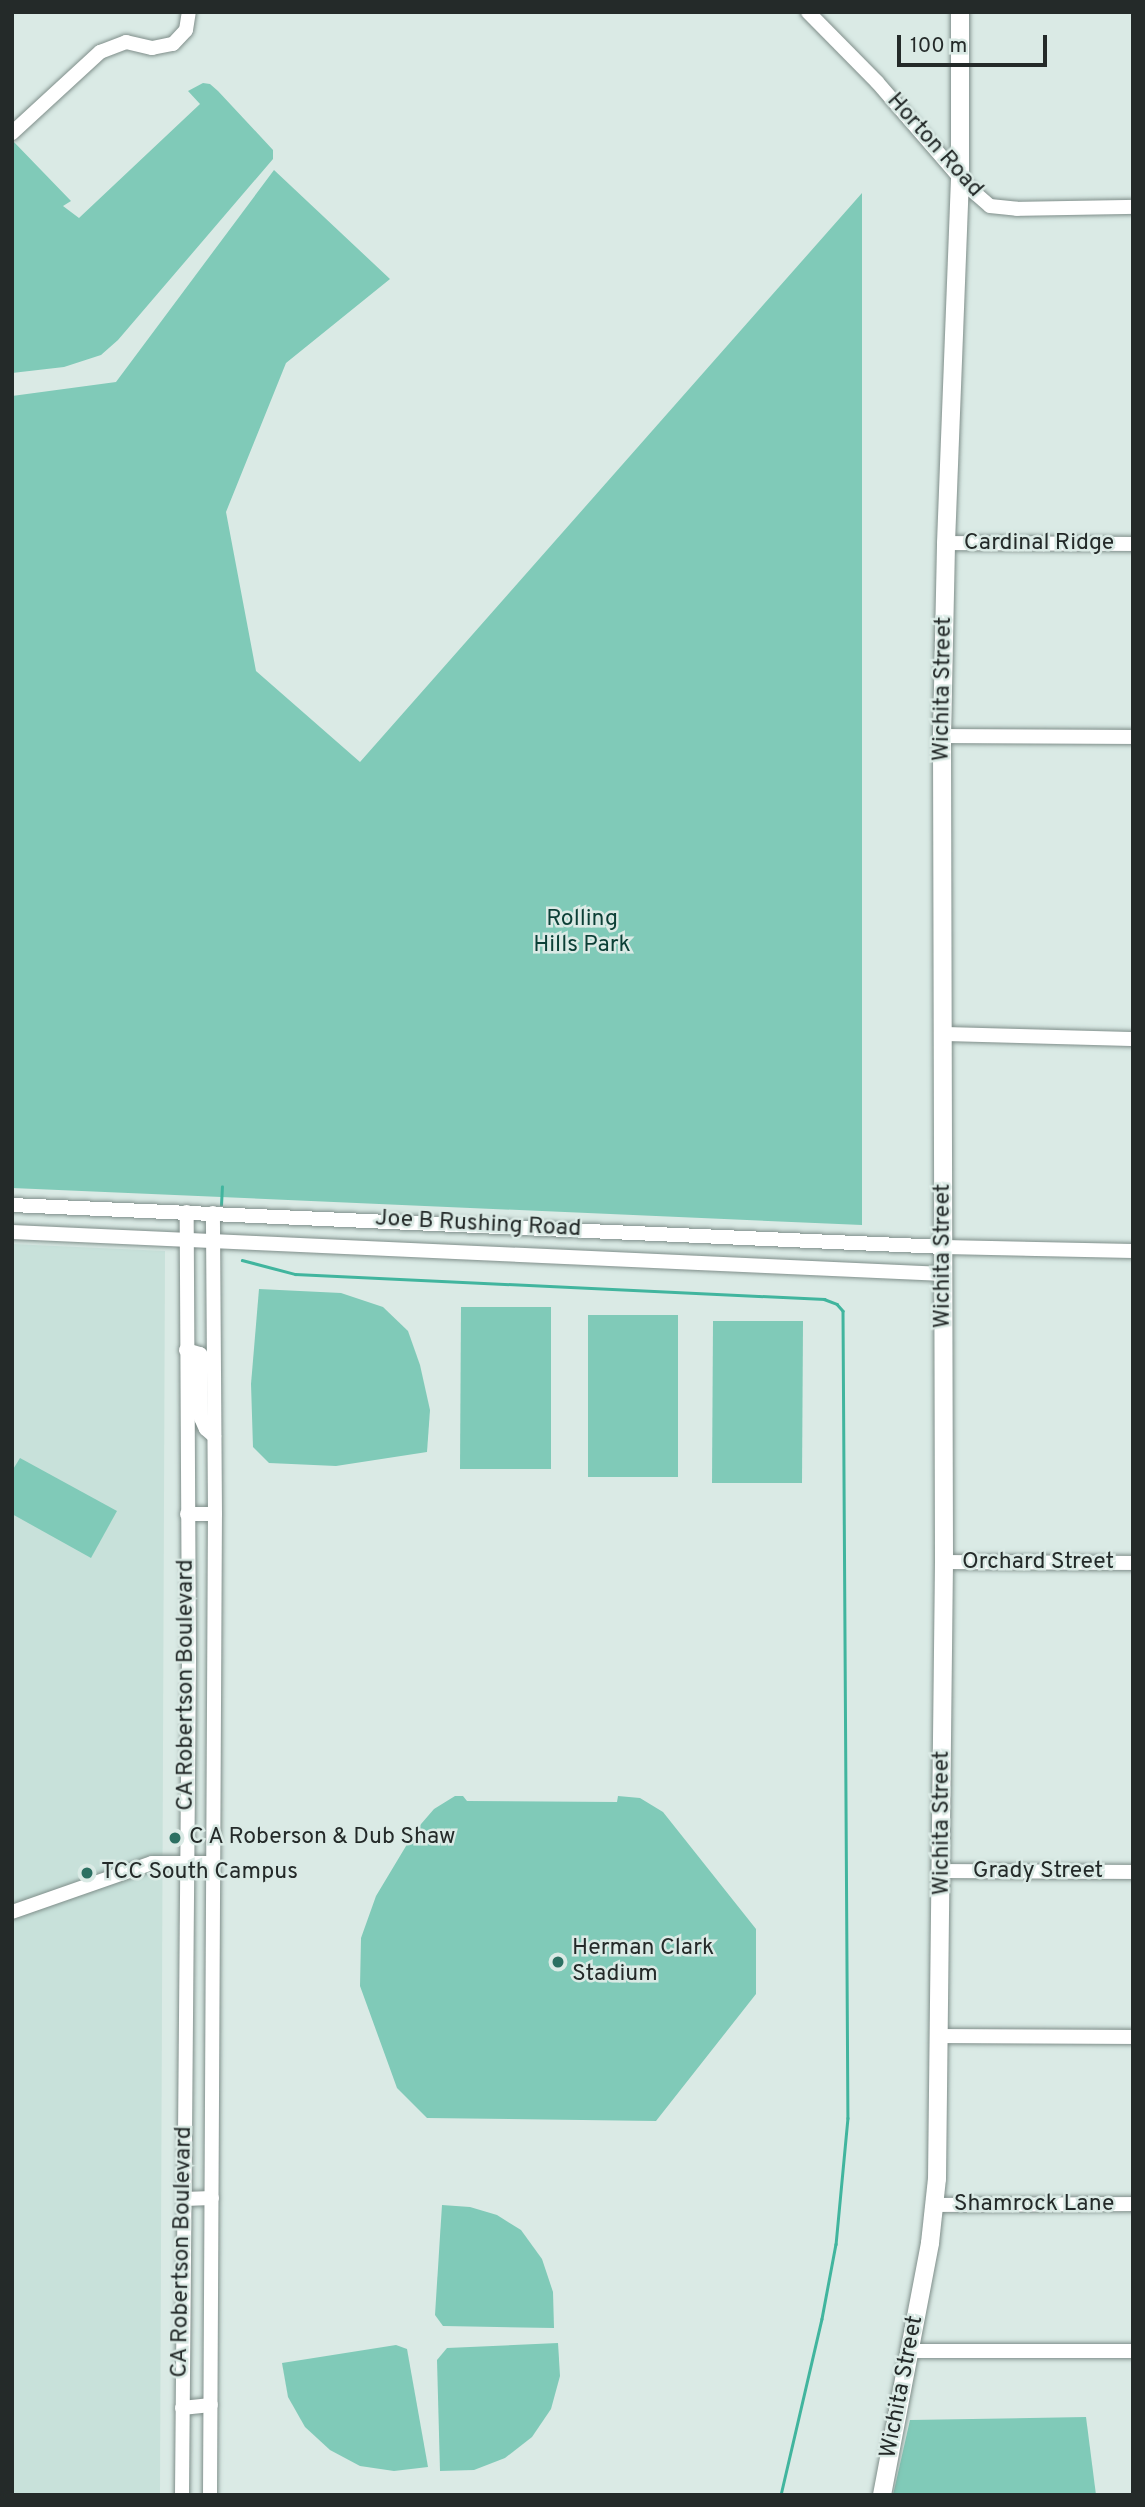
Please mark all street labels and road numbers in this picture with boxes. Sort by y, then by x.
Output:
street label: Horton Road [880,88,988,204]
street label: Cardinal Ridge [964,530,1114,558]
street label: Wichita Street [929,616,959,762]
street label: Wichita Street [930,1184,958,1328]
street label: Joe B Rushing Road [374,1206,582,1244]
street label: Orchard Street [962,1549,1114,1577]
street label: CA Robertson Boulevard [173,1559,201,1811]
street label: Wichita Street [929,1751,957,1895]
street label: Grady Street [973,1858,1103,1886]
street label: CA Robertson Boulevard [167,2126,199,2378]
street label: Shamrock Lane [954,2191,1114,2219]
street label: Wichita Street [876,2313,930,2461]

